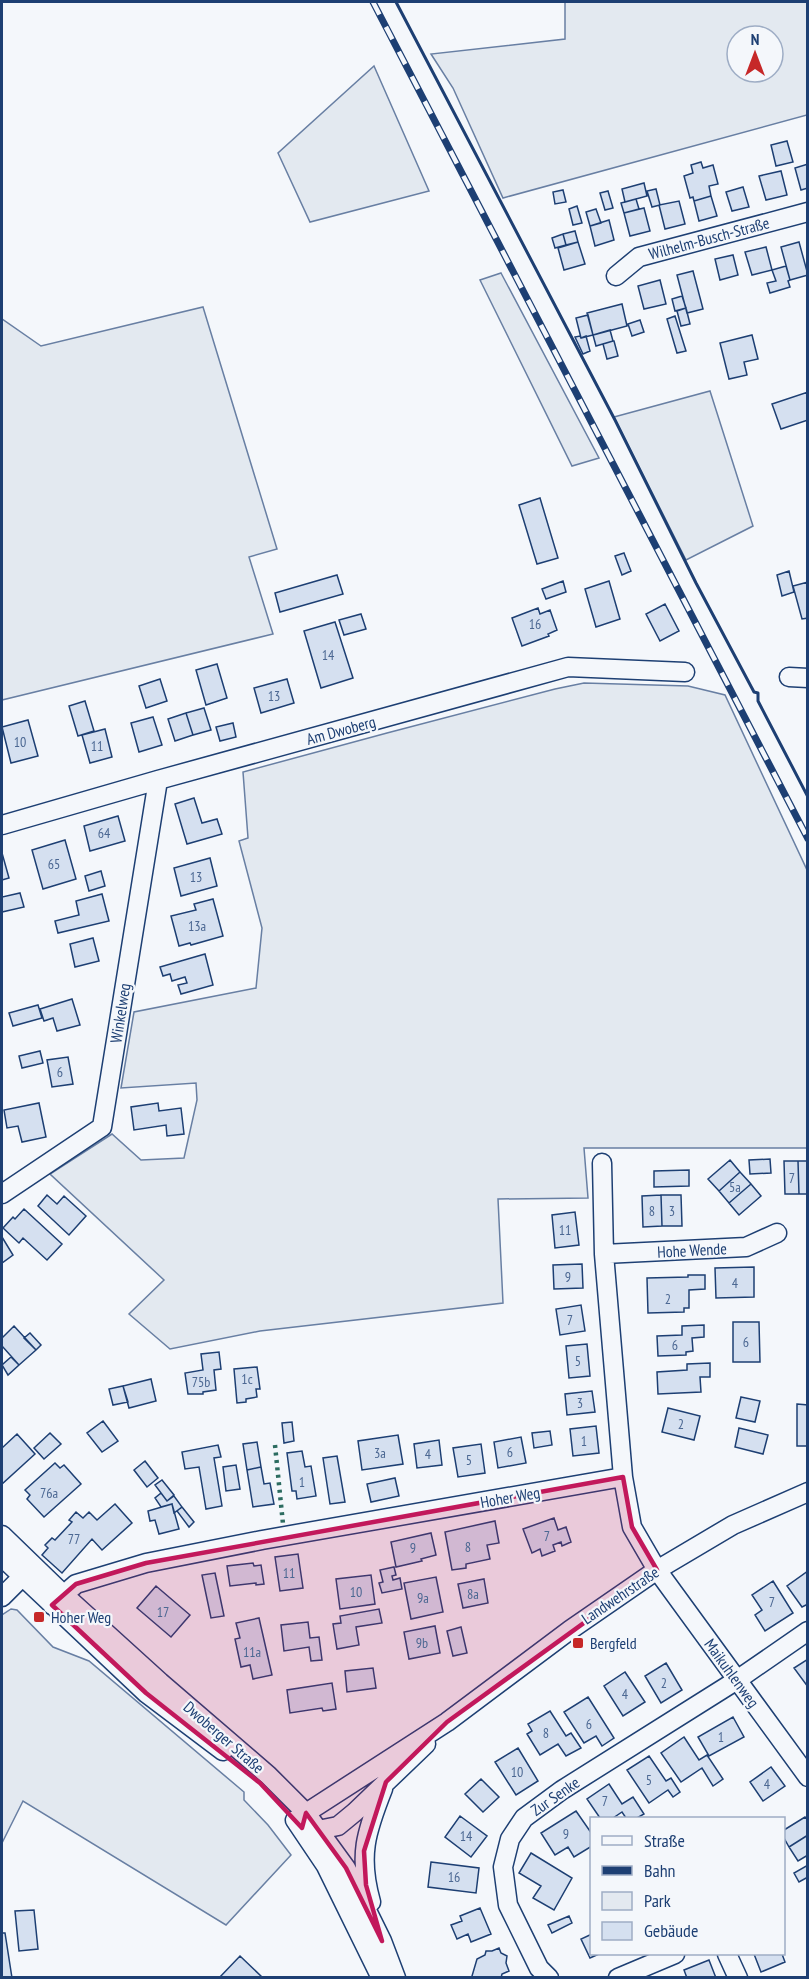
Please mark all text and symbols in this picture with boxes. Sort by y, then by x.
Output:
north arrow [725,24,785,84]
text: N [751,29,759,49]
street label: Wilhelm-Busch-Straße [646,212,772,264]
house number: 16 [529,615,541,633]
house number: 14 [322,646,335,664]
house number: 13 [268,687,280,705]
street label: Am Dwoberg [304,711,378,749]
house number: 10 [14,733,26,751]
house number: 11 [91,737,103,755]
house number: 64 [98,824,111,842]
house number: 65 [48,855,60,873]
house number: 13 [190,868,202,886]
house number: 13a [188,917,206,935]
street label: Winkelweg [105,982,135,1044]
house number: 6 [57,1063,63,1081]
house number: 7 [789,1169,795,1187]
house number: 5a [729,1178,741,1196]
house number: 8 [649,1202,655,1220]
house number: 3 [669,1202,675,1220]
house number: 11 [559,1221,571,1239]
street label: Hohe Wende [657,1238,727,1262]
house number: 9 [565,1268,571,1286]
house number: 4 [732,1274,739,1292]
house number: 2 [665,1290,671,1308]
house number: 7 [567,1311,573,1329]
house number: 6 [743,1333,749,1351]
house number: 6 [672,1336,678,1354]
house number: 5 [575,1352,581,1370]
house number: 1c [241,1370,253,1388]
house number: 75b [192,1373,210,1391]
house number: 3 [577,1394,583,1412]
house number: 2 [678,1415,684,1433]
house number: 1 [581,1432,587,1450]
house number: 6 [507,1443,513,1461]
house number: 3a [374,1444,386,1462]
house number: 4 [425,1445,432,1463]
house number: 5 [466,1451,472,1469]
house number: 1 [299,1473,305,1491]
street label: Hoher Weg [479,1482,541,1512]
house number: 76a [40,1484,58,1502]
house number: 7 [544,1527,550,1545]
house number: 77 [68,1530,80,1548]
house number: 8 [465,1538,471,1556]
house number: 9 [410,1539,416,1557]
street label: Landwehrstraße [577,1562,663,1628]
house number: 11 [283,1564,295,1582]
house number: 10 [350,1583,362,1601]
house number: 8a [467,1585,479,1603]
house number: 9a [417,1589,429,1607]
house number: 7 [769,1593,775,1611]
house number: 17 [157,1603,169,1621]
place label: Hoher Weg [51,1607,111,1627]
marker: Hoher Weg [32,1610,46,1624]
place label: Bergfeld [590,1633,637,1653]
house number: 9b [416,1634,428,1652]
street label: Maikuhlenweg [700,1635,764,1711]
marker: Bergfeld [571,1636,585,1650]
house number: 11a [243,1643,261,1661]
house number: 2 [661,1674,667,1692]
house number: 4 [622,1685,629,1703]
street label: Dwoberger Straße [180,1697,268,1777]
house number: 6 [586,1715,592,1733]
house number: 8 [543,1724,549,1742]
house number: 1 [718,1728,724,1746]
house number: 10 [511,1763,523,1781]
house number: 5 [646,1771,652,1789]
street label: Zur Senke [527,1772,583,1820]
house number: 4 [764,1775,771,1793]
house number: 7 [602,1792,608,1810]
legend [590,1817,785,1955]
house number: 9 [563,1825,569,1843]
house number: 14 [460,1827,473,1845]
text: Straße [644,1829,685,1852]
text: Bahn [644,1859,676,1882]
house number: 16 [448,1868,460,1886]
text: Park [644,1889,671,1912]
text: Gebäude [644,1919,698,1942]

